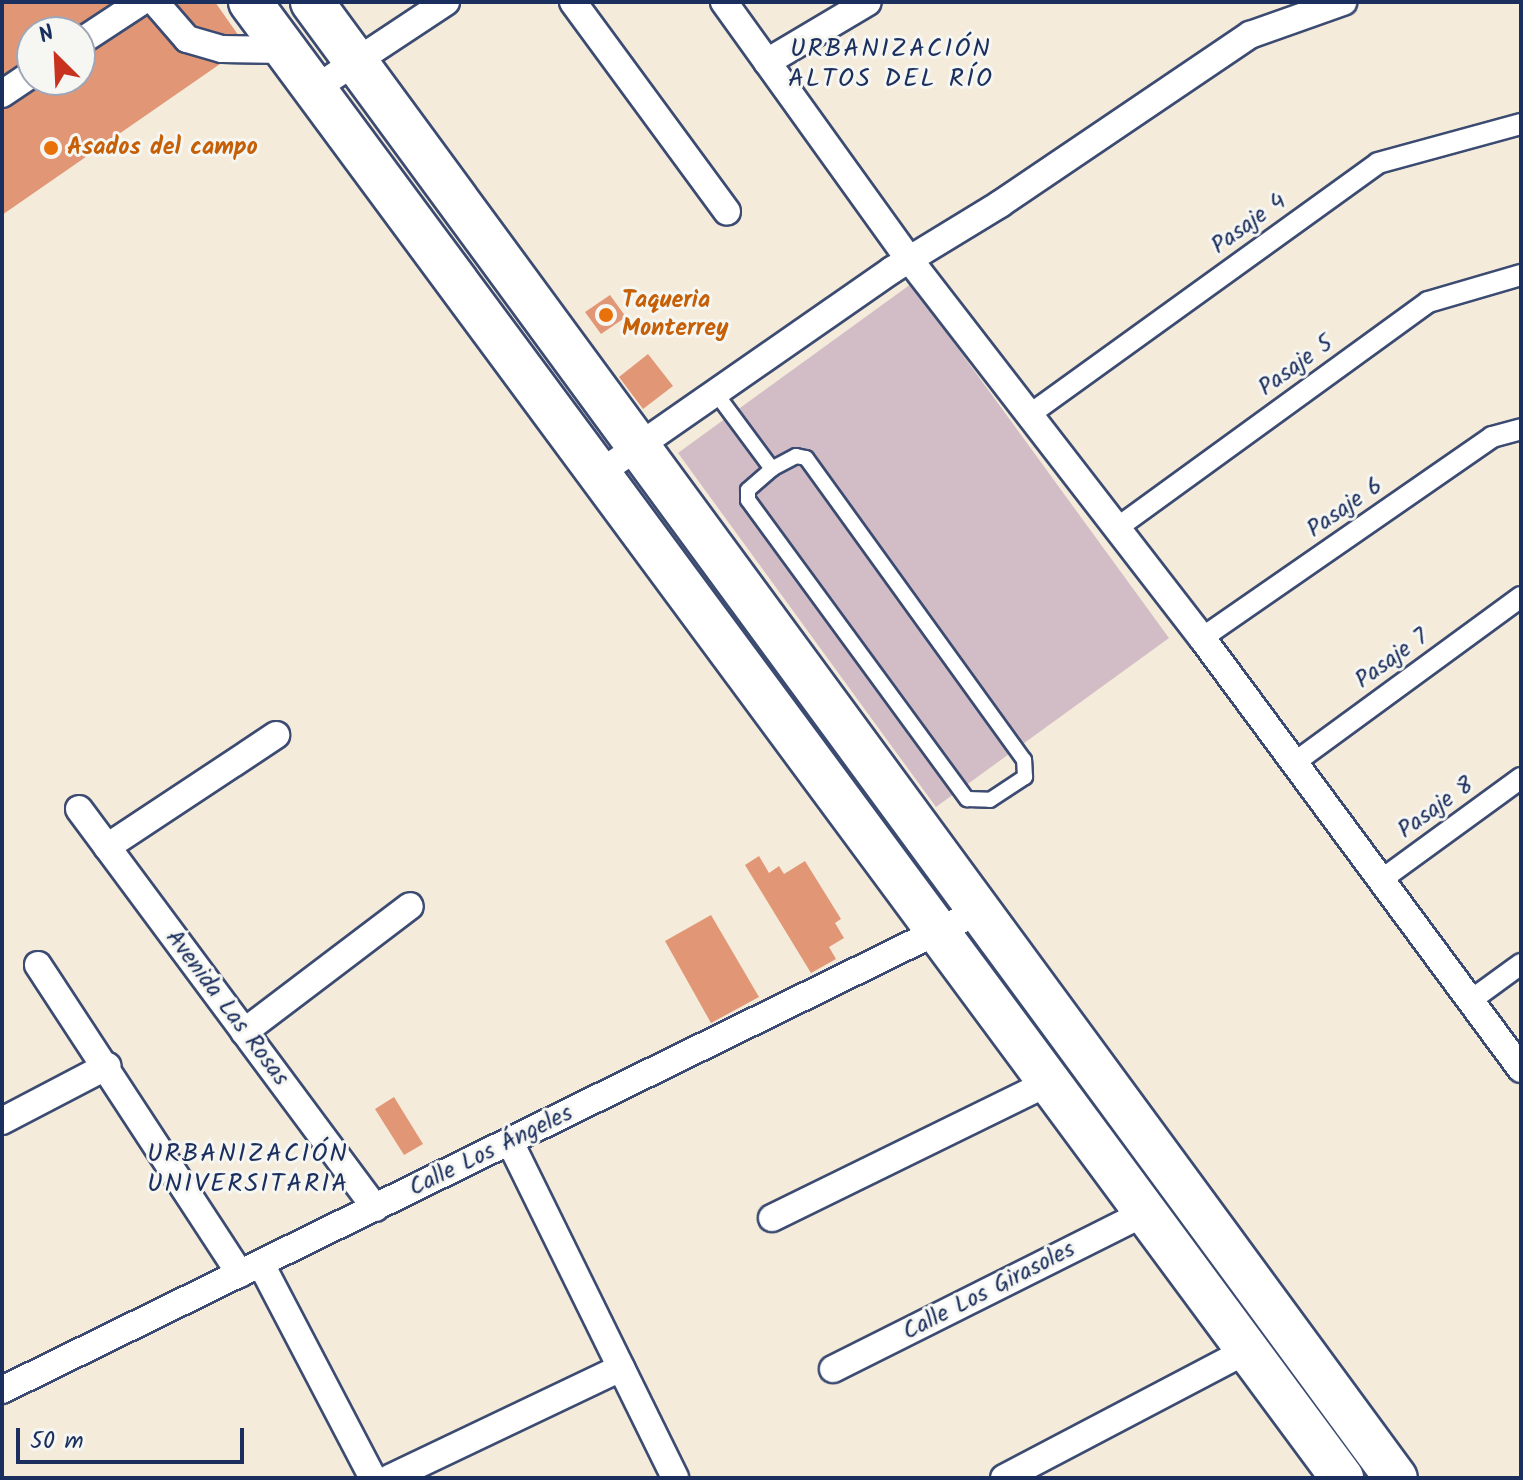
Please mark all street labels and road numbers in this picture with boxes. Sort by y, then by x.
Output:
street label: Pasaje 4 [1206,187,1292,261]
street label: Pasaje 5 [1253,329,1339,403]
street label: Pasaje 6 [1302,472,1388,544]
street label: Pasaje 7 [1350,623,1434,695]
street label: Pasaje 8 [1392,771,1480,845]
street label: Avenida Las Rosas [159,924,295,1092]
street label: Calle Los Ángeles [405,1099,577,1203]
street label: Calle Los Girasoles [898,1235,1080,1347]

